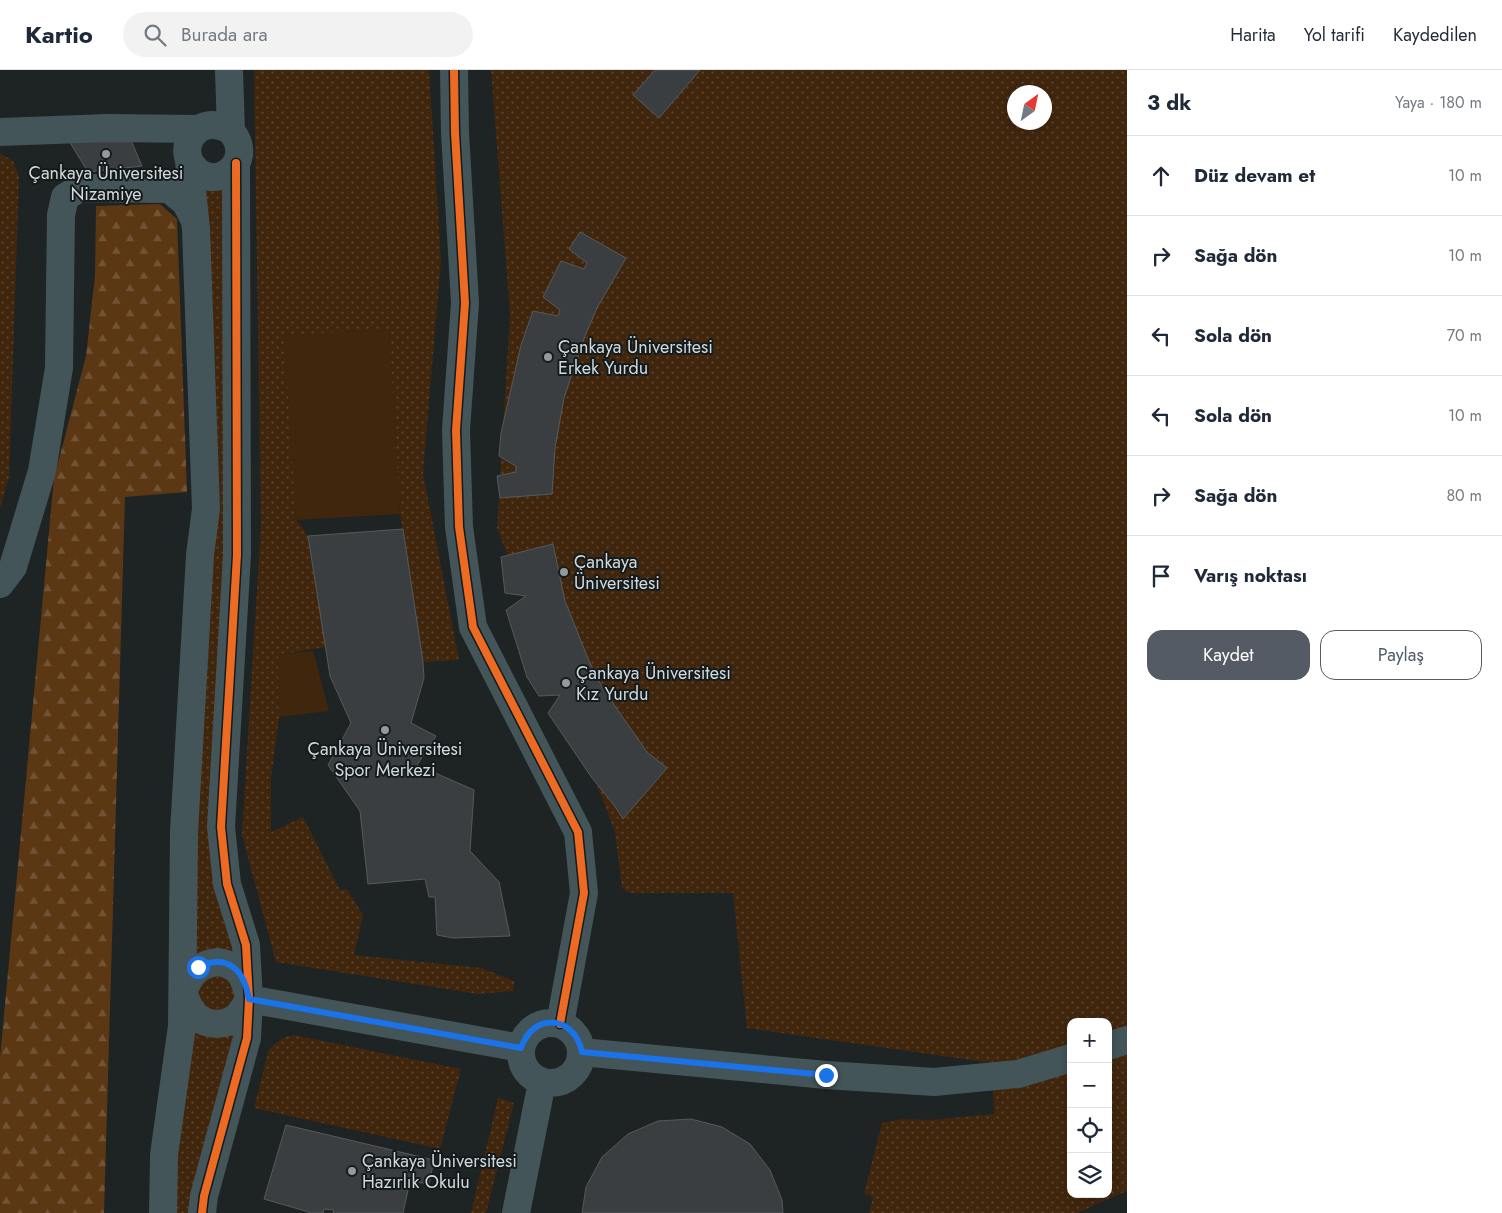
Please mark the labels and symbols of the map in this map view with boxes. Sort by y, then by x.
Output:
north arrow [1007,85,1052,130]
marker: Çankaya Üniversitesi Nizamiye [100,148,112,160]
place label: Çankaya Üniversitesi Nizamiye [29,160,183,207]
place label: Çankaya Üniversitesi Erkek Yurdu [558,334,713,381]
marker: Çankaya Üniversitesi Erkek Yurdu [542,351,554,363]
place label: Çankaya Üniversitesi [574,549,660,596]
marker: Çankaya Üniversitesi [558,566,570,578]
place label: Çankaya Üniversitesi Kız Yurdu [576,660,731,707]
marker: Çankaya Üniversitesi Kız Yurdu [560,677,572,689]
marker: Çankaya Üniversitesi Spor Merkezi [379,724,391,736]
place label: Çankaya Üniversitesi Spor Merkezi [308,736,462,783]
route start [187,956,210,979]
route end [815,1064,838,1087]
place label: Çankaya Üniversitesi Hazırlık Okulu [362,1148,517,1195]
marker: Çankaya Üniversitesi Hazırlık Okulu [346,1165,358,1177]

